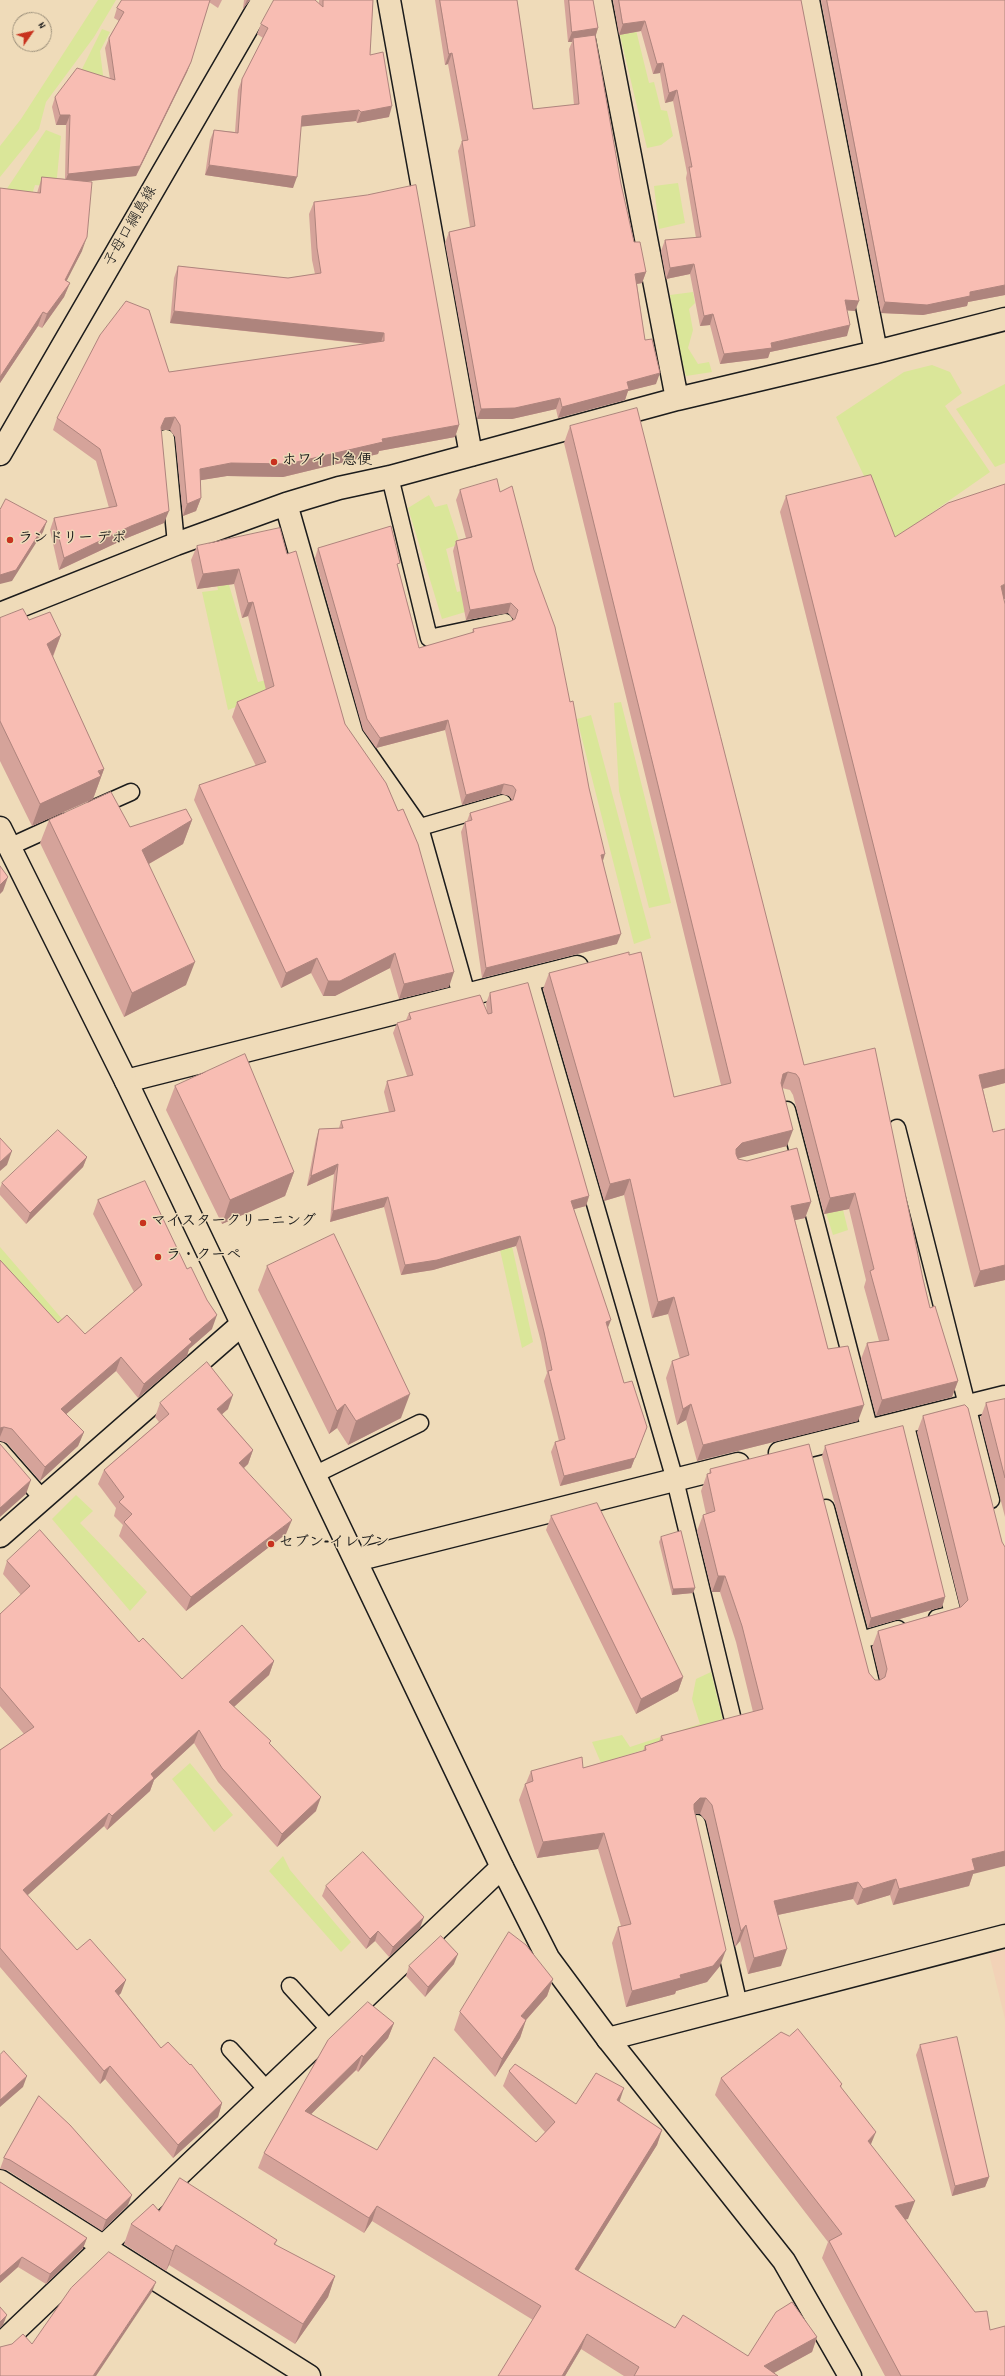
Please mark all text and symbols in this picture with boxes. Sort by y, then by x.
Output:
north arrow [12,12,52,52]
text: N [33,19,49,33]
street label: 子母口綱島線 [102,184,162,270]
place label: ホワイト急便 [282,453,372,471]
marker: ホワイト急便 [269,457,279,467]
place label: ランドリー デポ [18,531,126,549]
marker: ランドリー デポ [5,535,15,545]
place label: マイスタークリーニング [151,1214,316,1232]
marker: マイスタークリーニング [138,1218,148,1228]
place label: ラ・クーペ [166,1248,241,1266]
marker: ラ・クーペ [153,1252,163,1262]
place label: セブン-イレブン [279,1535,389,1553]
marker: セブン-イレブン [266,1539,276,1549]

